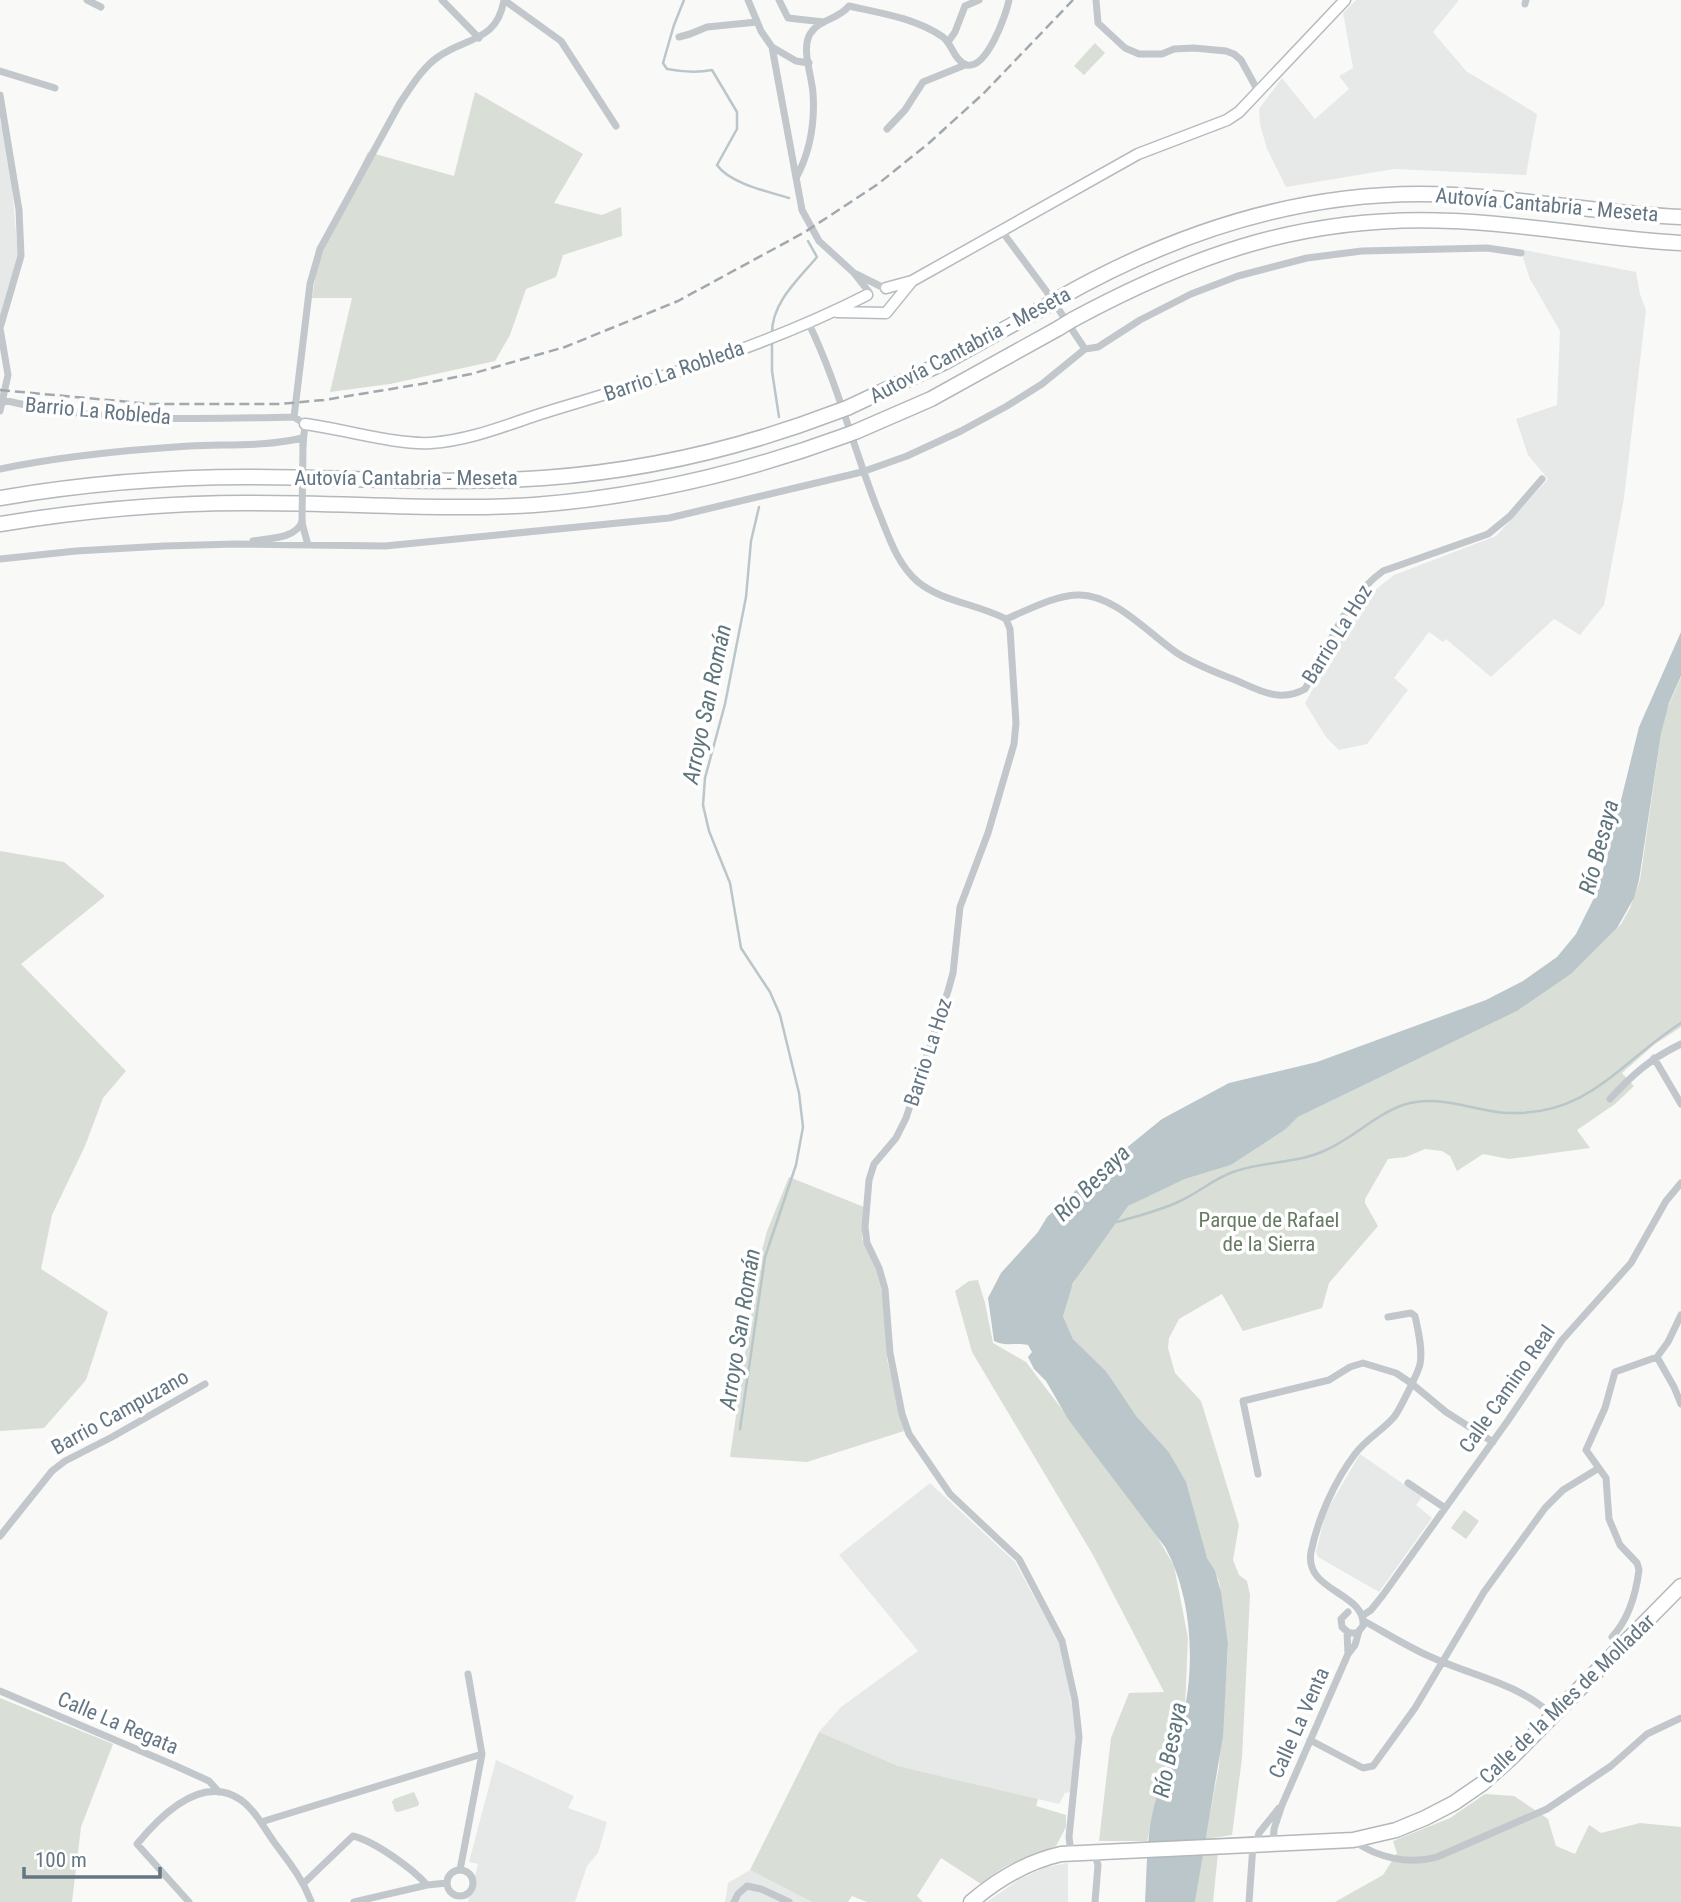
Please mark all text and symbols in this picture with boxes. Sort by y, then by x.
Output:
street label: Autovía Cantabria - Meseta [1435,183,1659,227]
street label: Autovía Cantabria - Meseta [866,282,1074,408]
street label: Barrio La Robleda [601,336,747,406]
street label: Barrio La Robleda [24,393,172,429]
street label: Autovía Cantabria - Meseta [294,466,518,490]
street label: Barrio La Hoz [1297,580,1377,688]
water label: Arroyo San Román [677,622,737,787]
water label: Río Besaya [1573,797,1625,897]
street label: Barrio La Hoz [899,995,957,1109]
water label: Río Besaya [1048,1139,1136,1227]
park label: Parque de Rafael de la Sierra [1199,1208,1339,1256]
water label: Arroyo San Román [714,1247,766,1412]
street label: Calle Camino Real [1454,1321,1560,1457]
street label: Barrio Campuzano [47,1364,193,1460]
street label: Calle de la Mies de Molladar [1474,1609,1660,1789]
street label: Calle La Venta [1264,1664,1334,1782]
street label: Calle La Regata [54,1687,182,1759]
water label: Río Besaya [1148,1700,1192,1800]
scale bar [24,1836,161,1880]
text: 100 m [35,1848,87,1872]

